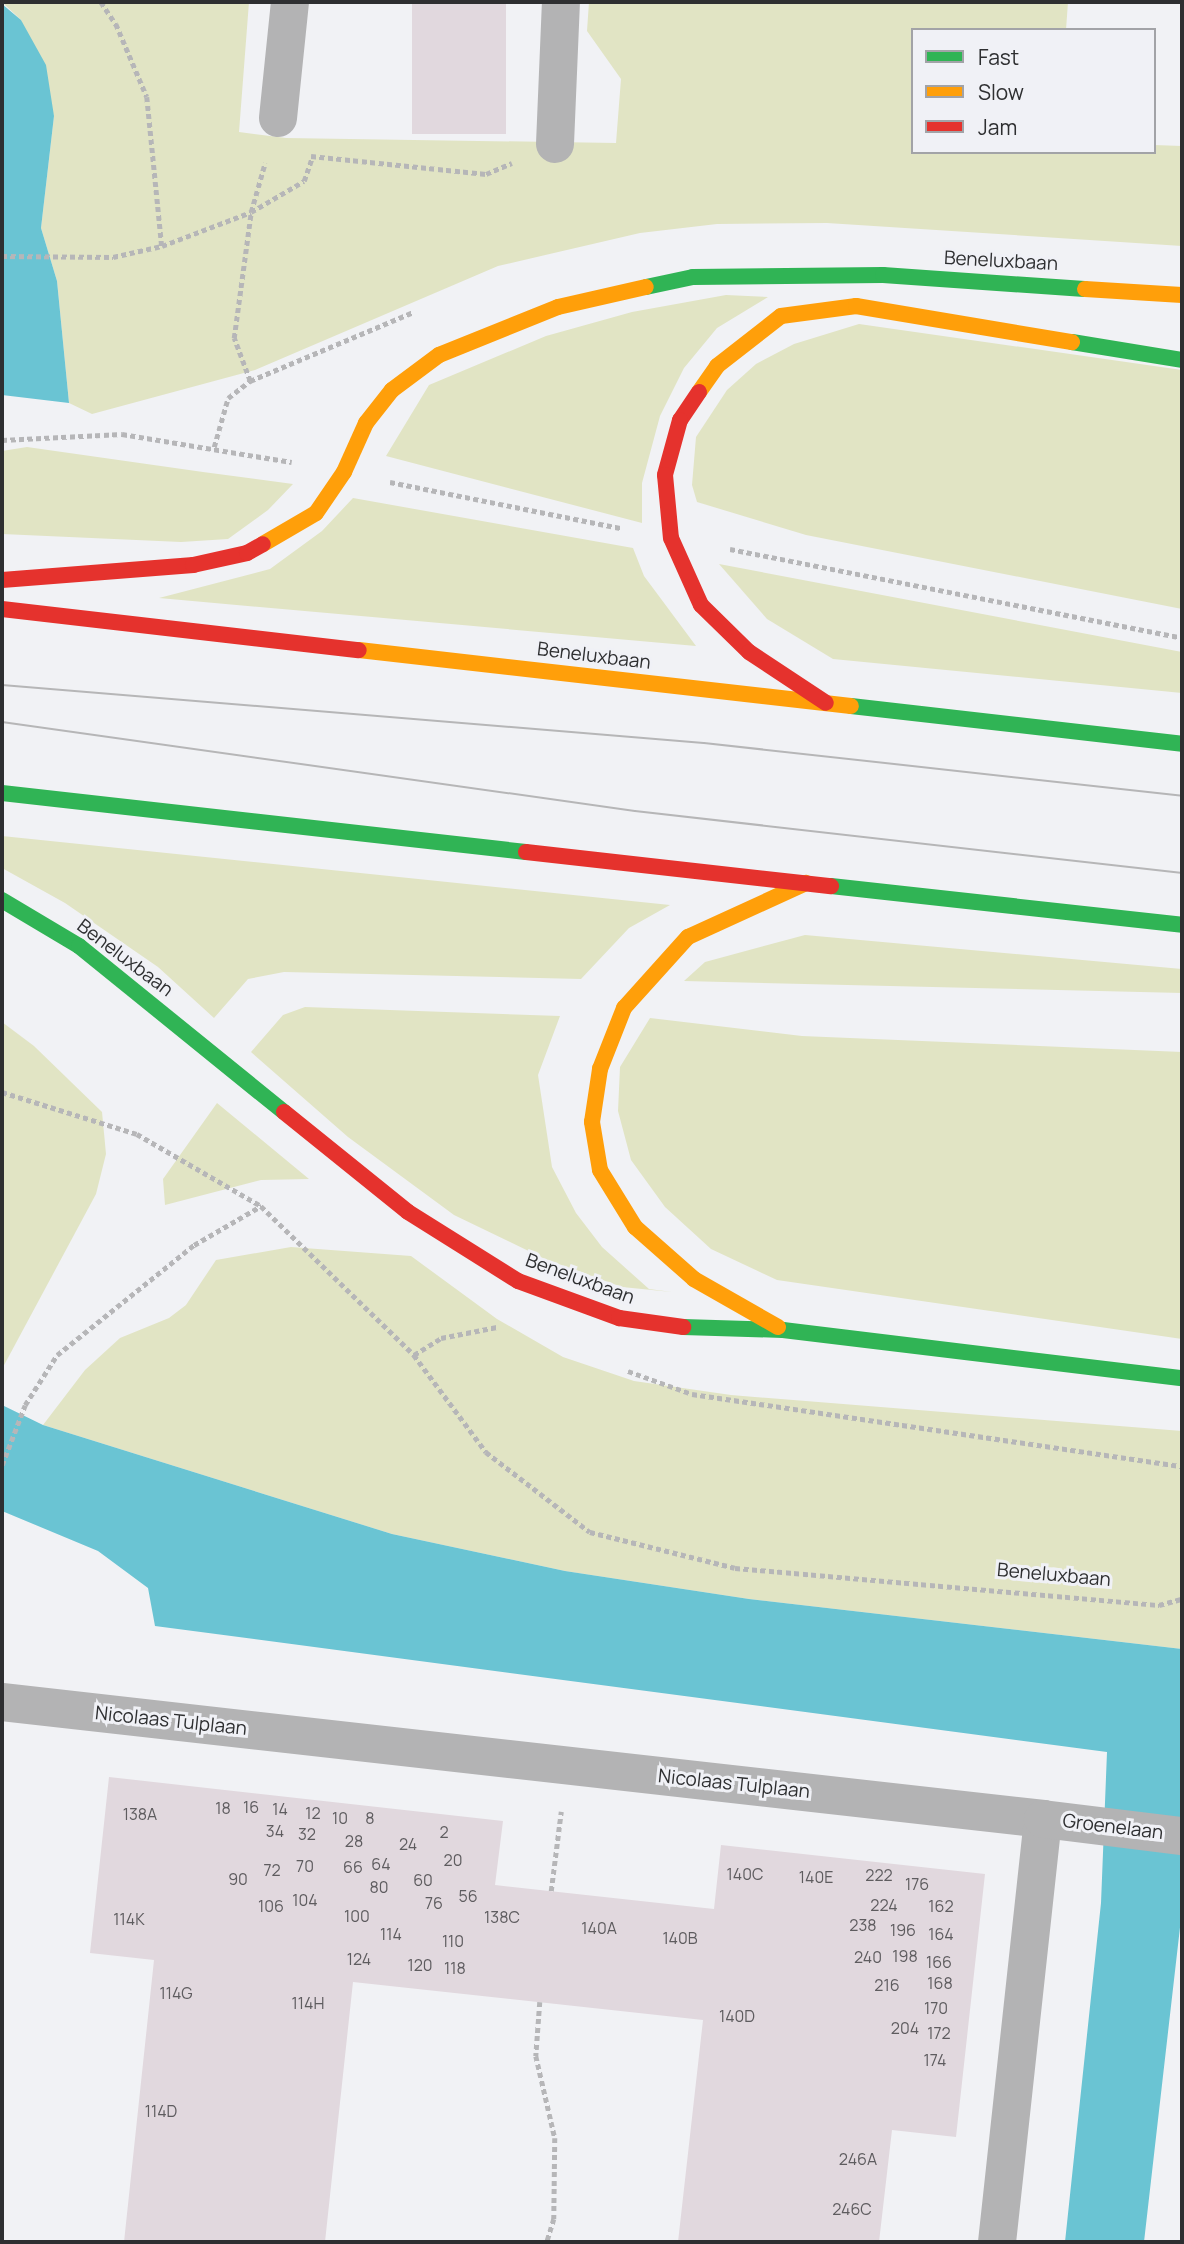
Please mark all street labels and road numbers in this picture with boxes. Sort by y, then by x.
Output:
street label: Beneluxbaan [943,247,1059,275]
street label: Beneluxbaan [536,638,652,674]
street label: Beneluxbaan [73,915,177,1001]
street label: Beneluxbaan [522,1249,638,1309]
street label: Beneluxbaan [996,1559,1112,1591]
street label: Nicolaas Tulplaan [94,1702,248,1740]
street label: Nicolaas Tulplaan [657,1765,811,1803]
street label: Groenelaan [1061,1810,1165,1844]

